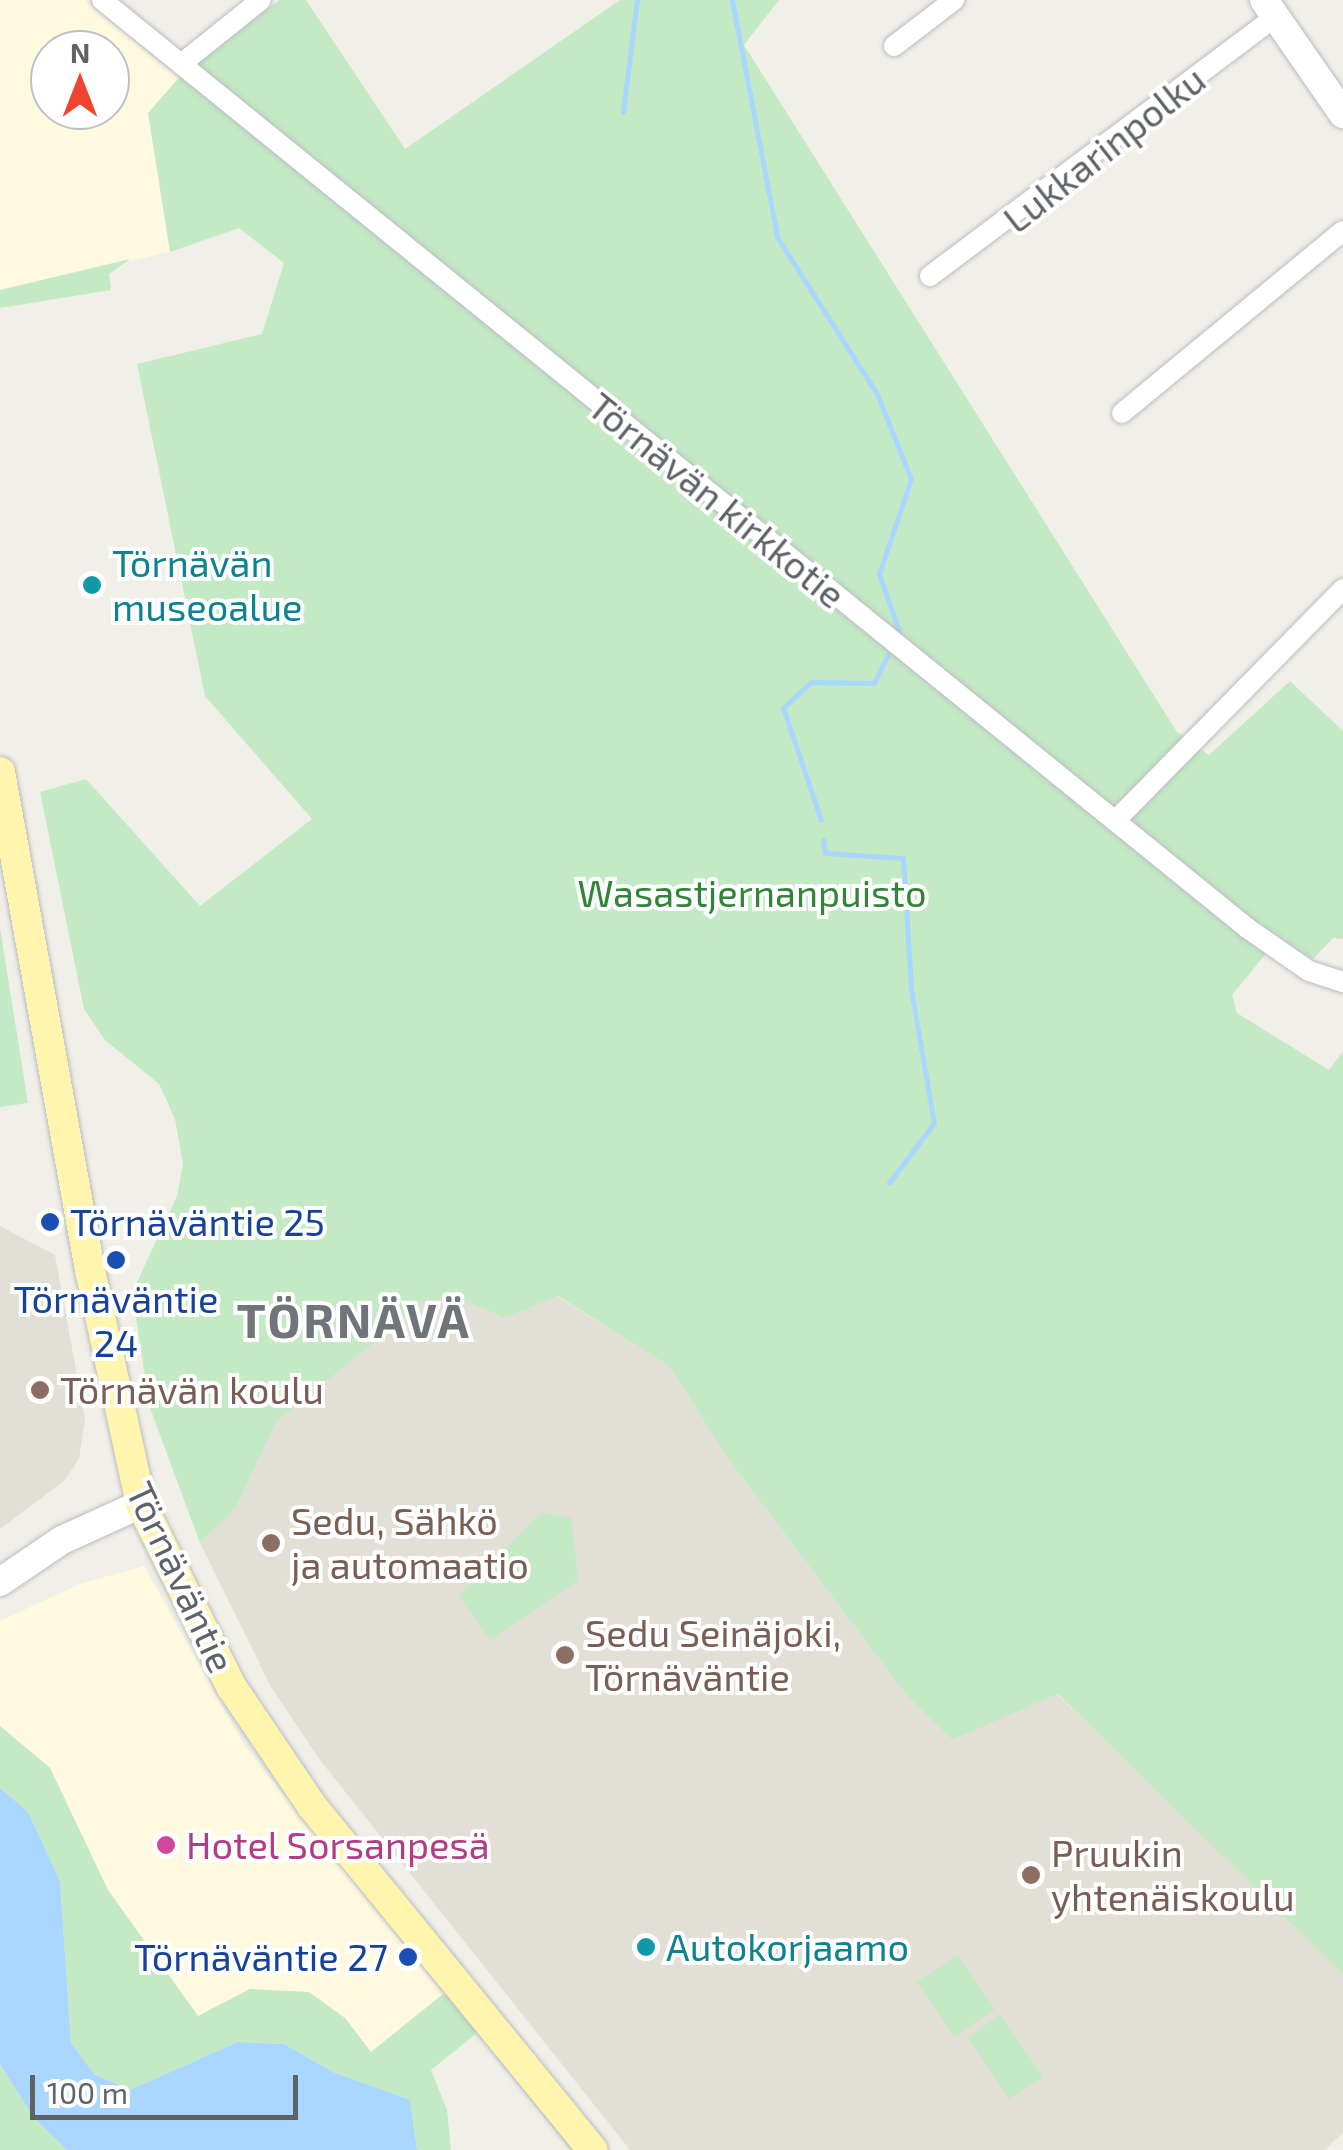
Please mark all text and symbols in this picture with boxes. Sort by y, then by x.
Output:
north arrow [30,30,130,130]
text: N [70,35,90,69]
street label: Lukkarinpolku [994,56,1214,242]
street label: Törnävän kirkkotie [580,383,854,617]
place label: Törnävän museoalue [112,540,302,630]
marker: Törnävän museoalue [81,574,103,596]
park label: Wasastjernanpuisto [577,870,927,916]
place label: Törnäväntie 25 [70,1199,325,1245]
marker: Törnäväntie 25 [39,1211,61,1233]
marker: Törnäväntie 24 [105,1249,127,1271]
place label: Törnäväntie 24 [14,1276,218,1366]
district label: TÖRNÄVÄ [237,1291,471,1349]
place label: Törnävän koulu [60,1367,324,1413]
marker: Törnävän koulu [29,1379,51,1401]
street label: Törnäväntie [117,1475,245,1679]
place label: Sedu, Sähkö ja automaatio [291,1498,529,1588]
marker: Sedu, Sähkö ja automaatio [260,1532,282,1554]
place label: Sedu Seinäjoki, Törnäväntie [585,1610,841,1700]
marker: Sedu Seinäjoki, Törnäväntie [554,1644,576,1666]
place label: Hotel Sorsanpesä [186,1822,491,1868]
place label: Pruukin yhtenäiskoulu [1051,1830,1295,1920]
marker: Hotel Sorsanpesä [155,1834,177,1856]
marker: Pruukin yhtenäiskoulu [1020,1864,1042,1886]
place label: Autokorjaamo [666,1924,909,1970]
place label: Törnäväntie 27 [134,1934,388,1980]
marker: Autokorjaamo [635,1936,657,1958]
marker: Törnäväntie 27 [397,1946,419,1968]
scale bar [35,2055,302,2117]
text: 100 m [47,2074,128,2110]

